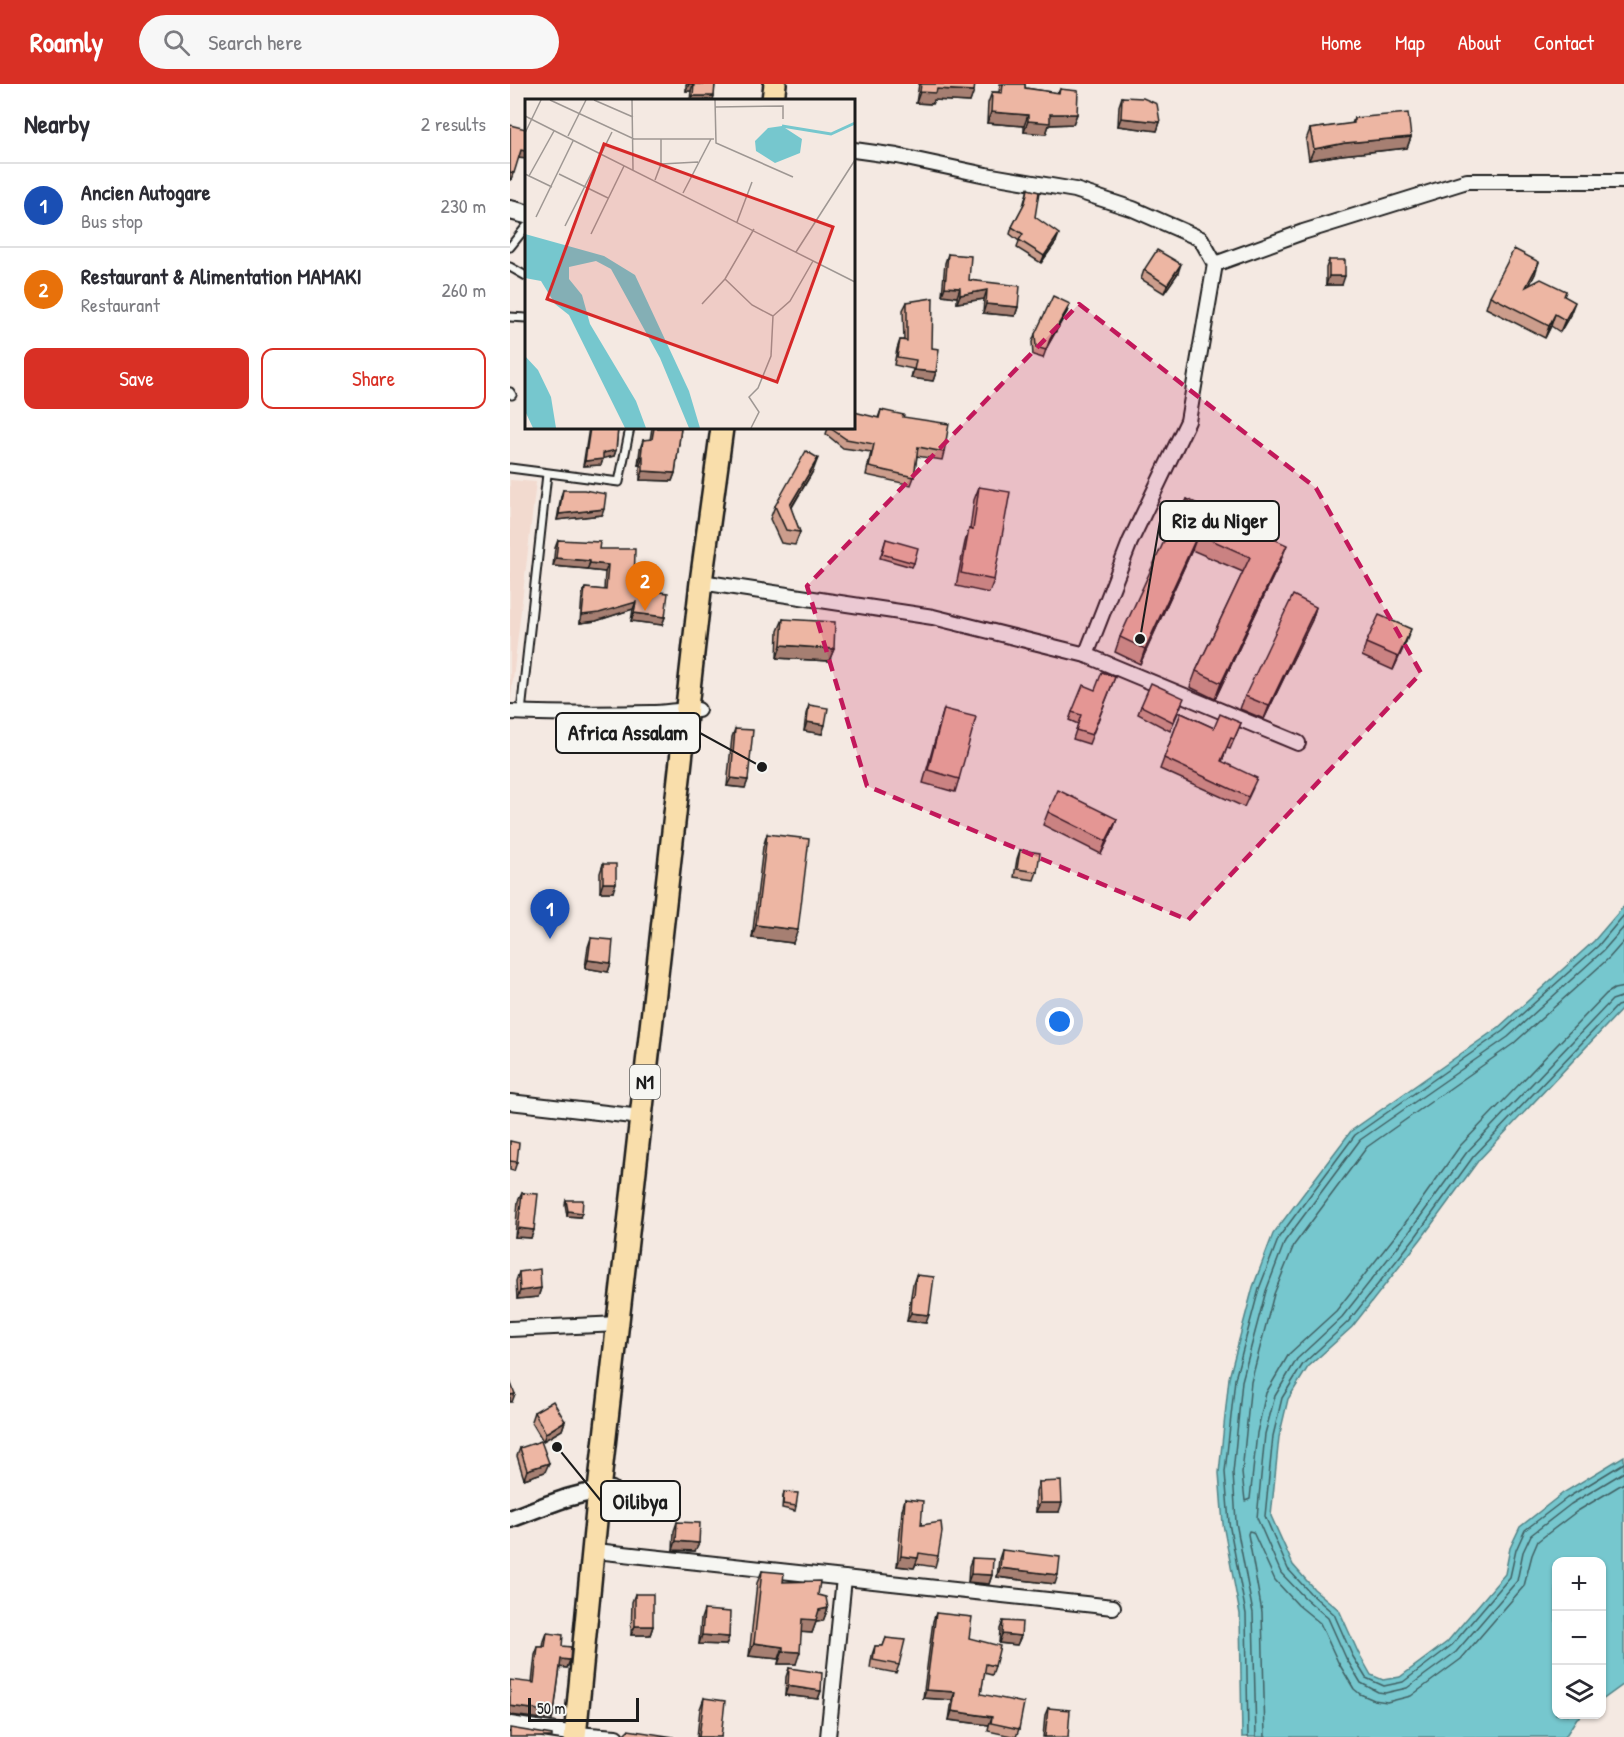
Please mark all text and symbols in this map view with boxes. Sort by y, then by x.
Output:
search box [139,15,559,69]
text: Roamly [30,23,103,61]
icon: search [160,26,193,59]
text: Search here [208,27,302,57]
text: Home [1321,28,1362,57]
text: Map [1395,28,1425,57]
text: About [1458,28,1501,57]
text: Contact [1534,28,1594,57]
inset map [525,99,855,429]
text: Nearby [24,106,90,141]
text: 2 results [421,110,486,137]
text: Ancien Autogare [81,177,211,207]
text: 1 [40,192,47,219]
text: 230 m [441,192,486,219]
text: Bus stop [81,207,143,234]
text: Restaurant & Alimentation MAMAKI [81,261,362,291]
text: 2 [39,276,48,303]
text: 260 m [442,276,486,303]
text: Restaurant [81,291,160,318]
button: Save [24,348,249,409]
button: Share [261,348,486,409]
callout: Riz du Niger [1160,501,1279,541]
text: Riz du Niger [1172,505,1268,536]
pin: 2 [626,562,664,611]
callout: Africa Assalam [556,713,700,753]
text: Africa Assalam [568,717,688,747]
pin: 1 [530,890,570,939]
your location [1045,1007,1074,1036]
road number: N1 [630,1065,660,1099]
callout: Oilibya [601,1481,680,1521]
text: Oilibya [613,1486,668,1517]
map controls [1552,1557,1606,1719]
button: + [1552,1557,1606,1611]
button: − [1552,1611,1606,1665]
button: layers [1552,1665,1606,1719]
scale bar [528,1695,639,1722]
text: 50 m [537,1697,566,1719]

